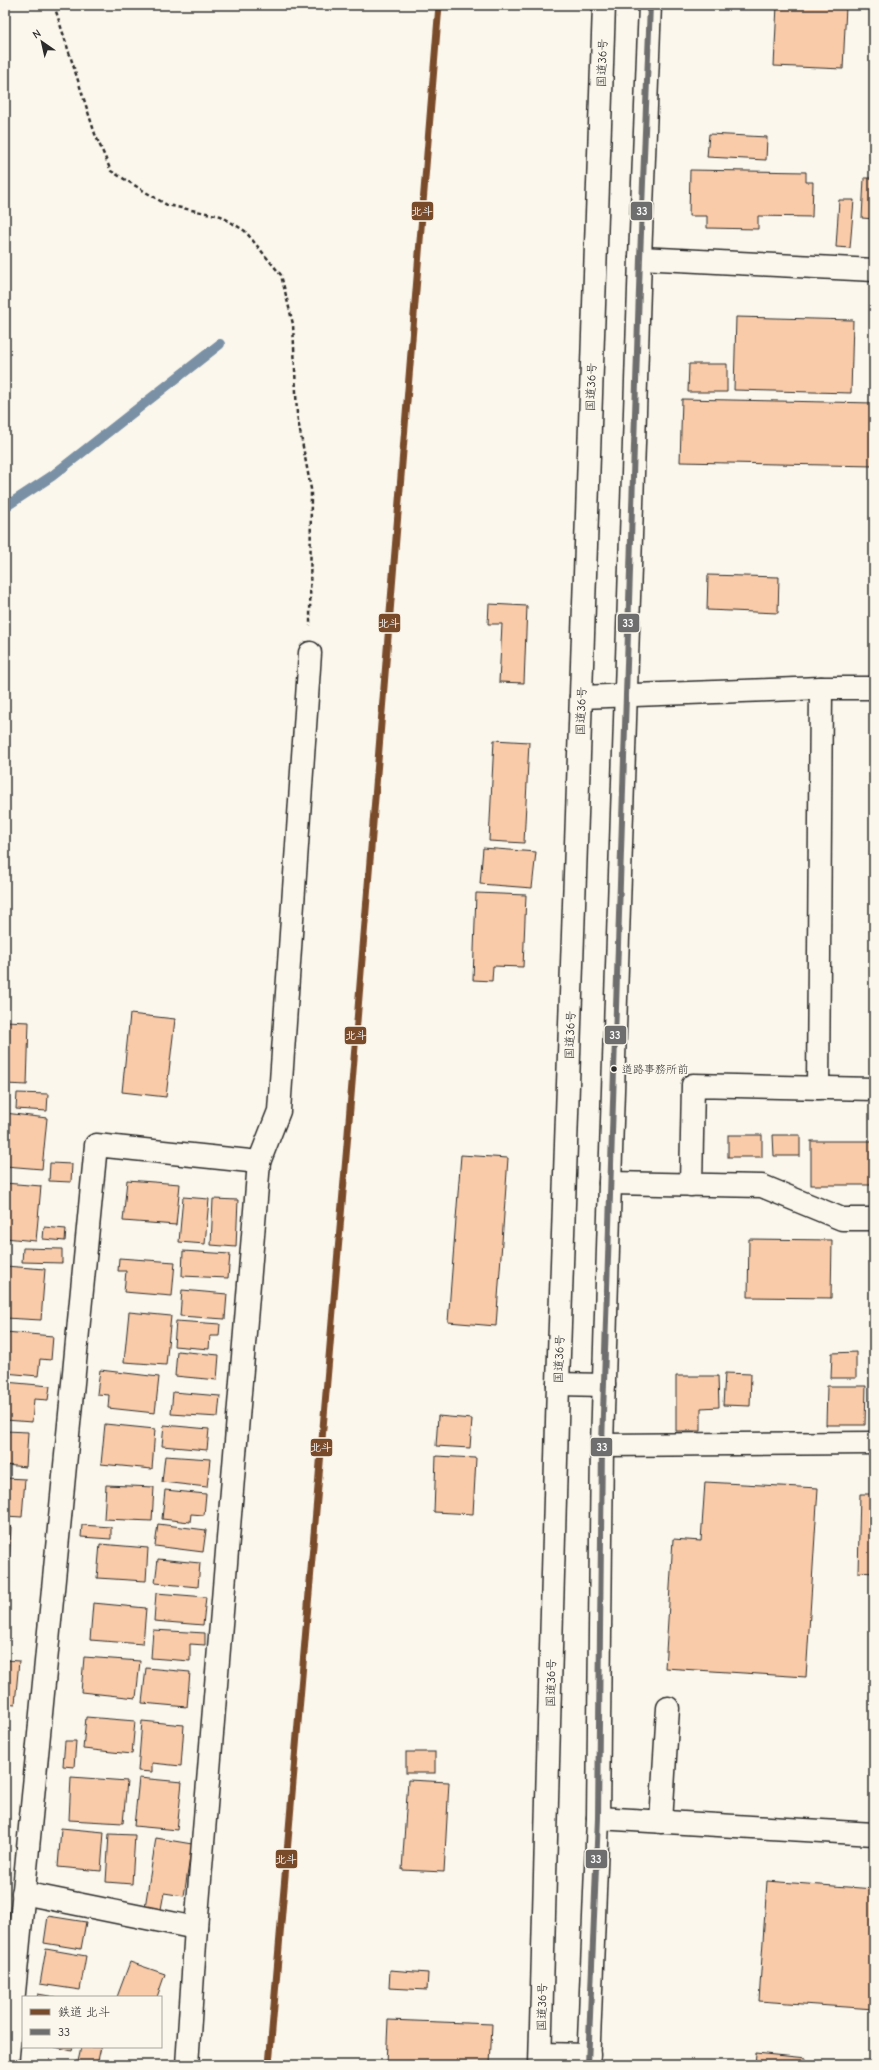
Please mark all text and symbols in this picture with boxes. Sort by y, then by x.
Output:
north arrow [22,22,62,62]
text: N [30,27,43,42]
street label: 国道36号 [594,38,610,88]
line badge: 北斗 [411,201,434,221]
line badge: 33 [630,201,653,221]
text: 北斗 [411,205,433,218]
text: 33 [637,205,647,218]
street label: 国道36号 [583,362,599,412]
line badge: 北斗 [378,613,401,633]
line badge: 33 [617,613,640,633]
text: 北斗 [378,617,400,630]
text: 33 [623,617,633,630]
street label: 国道36号 [573,686,589,736]
street label: 国道36号 [562,1010,578,1060]
line badge: 33 [604,1025,627,1045]
line badge: 北斗 [344,1026,367,1045]
text: 北斗 [345,1029,367,1042]
text: 33 [610,1029,620,1042]
place label: 道路事務所前 [622,1063,688,1076]
marker: 道路事務所前 [609,1064,619,1074]
street label: 国道36号 [551,1334,567,1384]
line badge: 33 [590,1437,613,1457]
line badge: 北斗 [310,1438,333,1457]
text: 北斗 [310,1441,332,1454]
text: 33 [597,1441,607,1454]
street label: 国道36号 [544,1659,558,1707]
line badge: 北斗 [275,1849,298,1869]
line badge: 33 [585,1849,608,1869]
text: 北斗 [275,1853,297,1866]
text: 33 [591,1853,601,1866]
street label: 国道36号 [535,1983,549,2031]
legend [22,1996,162,2048]
text: 鉄道 北斗 [58,2005,110,2019]
text: 33 [58,2025,70,2039]

